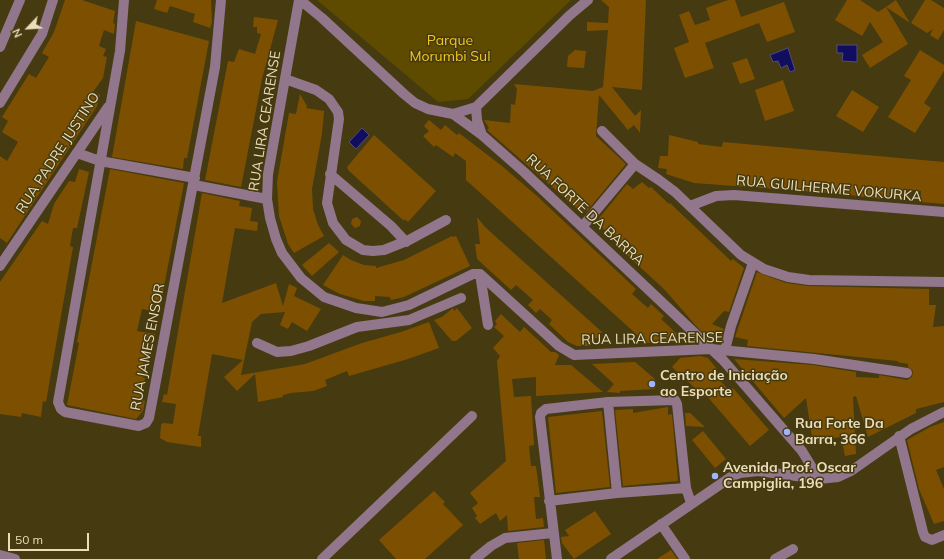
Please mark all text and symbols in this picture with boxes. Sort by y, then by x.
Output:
north arrow [8,8,48,48]
text: N [9,26,25,40]
park label: Parque Morumbi Sul [410,33,490,66]
street label: RUA LIRA CEARENSE [246,50,284,192]
street label: RUA PADRE JUSTINO [13,89,103,217]
street label: RUA FORTE DA BARRA [522,151,648,269]
street label: RUA GUILHERME VOKURKA [736,173,922,205]
street label: RUA JAMES ENSOR [127,282,169,412]
street label: RUA LIRA CEARENSE [581,329,723,349]
place label: Centro de Iniciação ao Esporte [660,368,788,400]
marker: Centro de Iniciação ao Esporte [647,379,657,389]
place label: Rua Forte Da Barra, 366 [795,416,884,448]
marker: Rua Forte Da Barra, 366 [782,427,792,437]
place label: Avenida Prof. Oscar Campiglia, 196 [723,460,856,492]
marker: Avenida Prof. Oscar Campiglia, 196 [710,471,720,481]
scale bar [10,525,91,551]
text: 50 m [15,532,43,547]

